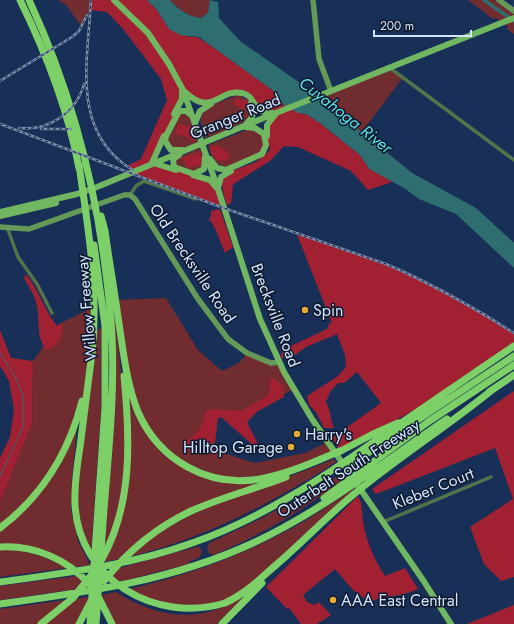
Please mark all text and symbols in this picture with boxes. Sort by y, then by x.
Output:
scale bar [374,12,471,38]
text: 200 m [380,17,414,35]
water label: Cuyahoga River [294,71,399,160]
street label: Granger Road [186,88,284,145]
street label: Old Brecksville Road [144,199,241,328]
street label: Willow Freeway [70,253,103,362]
street label: Brecksville Road [245,260,306,370]
place label: Spin [313,299,343,322]
marker: Spin [300,305,310,315]
street label: Outerbelt South Freeway [272,413,425,523]
place label: Harry's [305,423,352,446]
marker: Harry's [292,429,302,439]
place label: Hilltop Garage [183,436,283,459]
marker: Hilltop Garage [286,442,296,452]
street label: Kleber Court [389,462,478,515]
place label: AAA East Central [341,589,458,612]
marker: AAA East Central [328,595,338,605]

